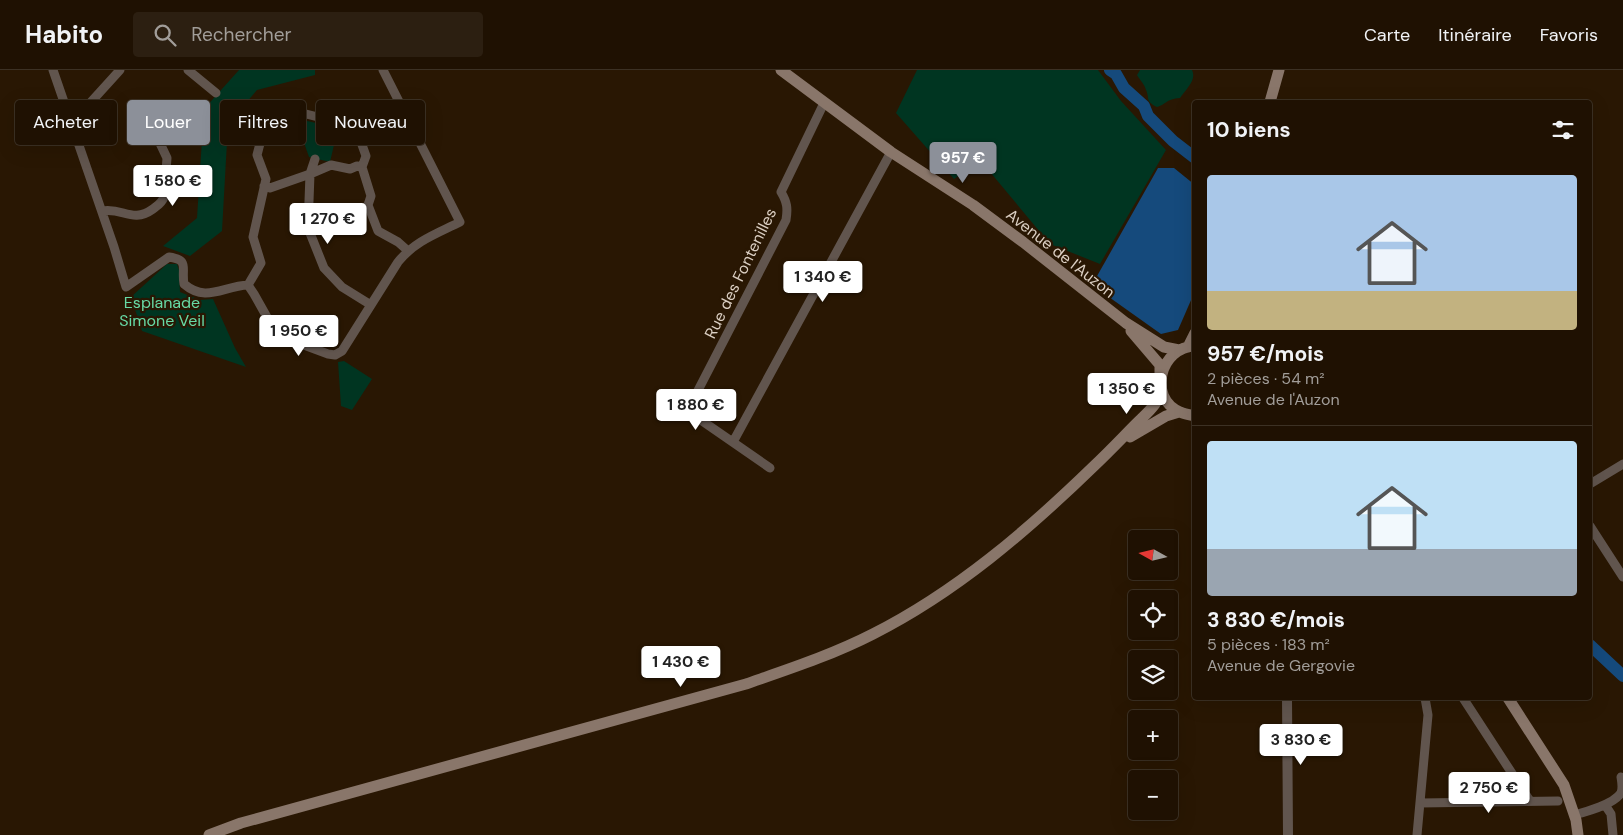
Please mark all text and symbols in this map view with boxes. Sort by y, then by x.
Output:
search box [133,12,483,57]
text: Habito [25,19,103,50]
icon: search [151,21,179,49]
text: Rechercher [191,22,292,47]
text: Carte [1364,23,1410,47]
text: Itinéraire [1438,23,1512,47]
text: Favoris [1540,23,1598,47]
chip: Acheter [15,100,117,145]
chip: Louer [127,100,210,145]
chip: Filtres [220,100,306,145]
chip: Nouveau [316,100,425,145]
text: 10 biens [1207,116,1291,144]
icon: filters [1549,116,1577,144]
pin: 957 € [928,142,998,184]
text: 957 € [941,147,986,168]
pin: 1 580 € [127,164,219,207]
text: 1 580 € [144,170,202,191]
pin: 1 270 € [282,202,374,245]
street label: Rue des Fontenilles [700,204,781,342]
street label: Avenue de l'Auzon [1002,204,1119,303]
text: 1 270 € [301,208,355,229]
icon: home [1347,208,1437,298]
pin: 1 340 € [777,260,869,303]
text: 1 340 € [794,266,852,287]
park label: Esplanade Simone Veil [119,292,205,331]
pin: 1 950 € [253,314,345,357]
text: 1 950 € [270,320,328,341]
text: 957 €/mois [1207,340,1324,368]
text: 2 pièces · 54 m² [1207,368,1325,389]
pin: 1 350 € [1081,372,1173,415]
text: 1 350 € [1099,378,1155,399]
pin: 1 880 € [650,388,742,431]
text: Avenue de l'Auzon [1207,389,1340,410]
text: 1 880 € [667,394,725,415]
icon: home [1347,473,1437,563]
north arrow [1128,530,1178,580]
map controls [1128,530,1178,820]
button: locate [1128,590,1178,640]
text: 3 830 €/mois [1207,606,1345,634]
text: 5 pièces · 183 m² [1207,634,1330,655]
pin: 1 430 € [635,646,727,688]
button: layers [1128,650,1178,700]
text: 1 430 € [652,651,710,672]
text: Avenue de Gergovie [1207,655,1355,676]
button: + [1128,710,1178,760]
pin: 3 830 € [1255,724,1347,766]
text: 3 830 € [1271,729,1331,750]
button: − [1128,770,1178,820]
pin: 2 750 € [1443,772,1535,814]
text: 2 750 € [1460,777,1518,798]

